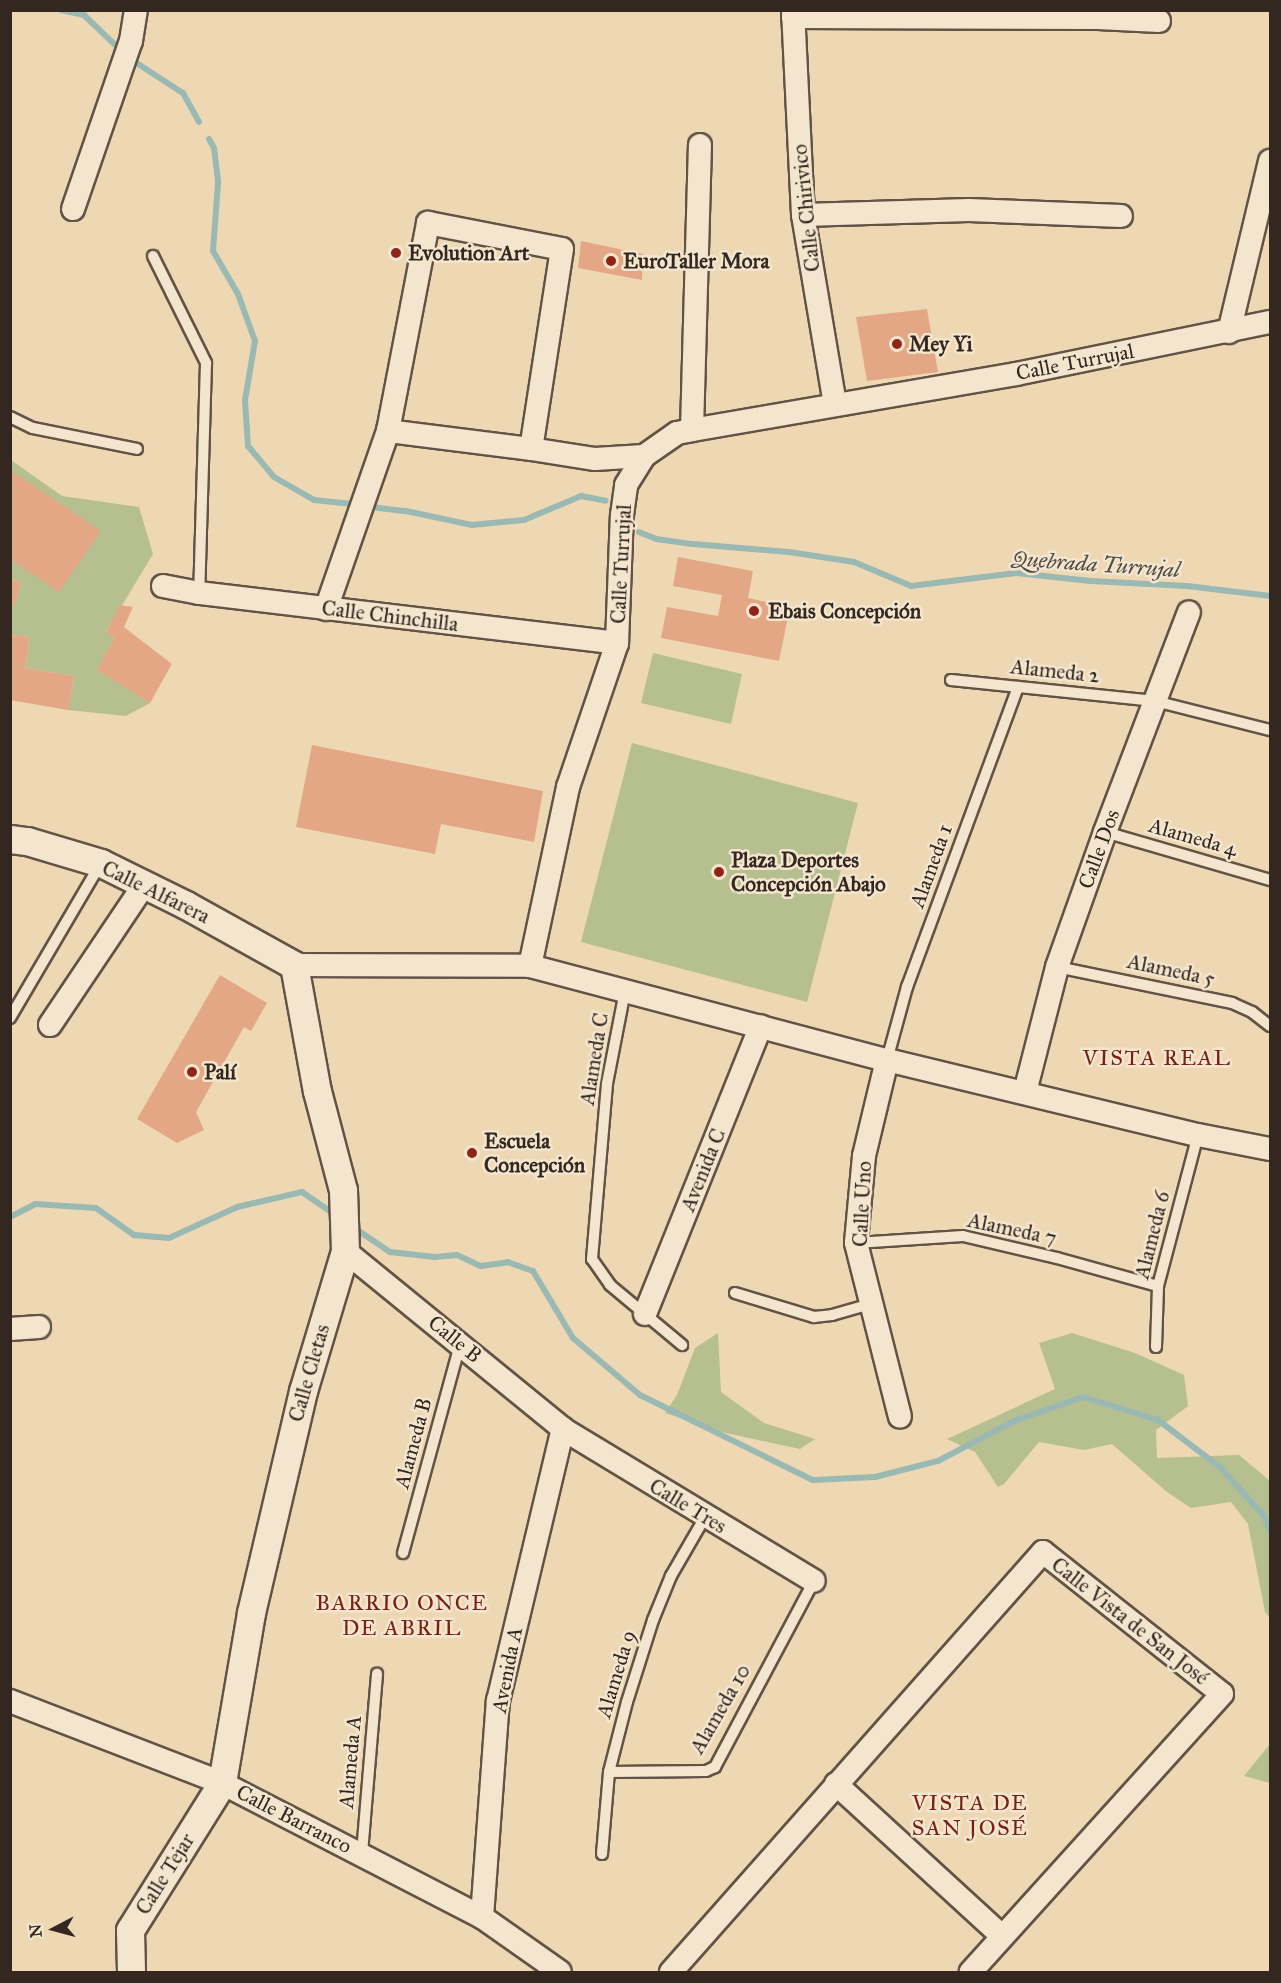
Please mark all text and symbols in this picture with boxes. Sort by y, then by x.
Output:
street label: Calle Chirivico [787,143,825,273]
place label: Evolution Art [408,240,529,266]
marker: Evolution Art [389,246,403,260]
place label: EuroTaller Mora [623,248,769,274]
marker: EuroTaller Mora [604,254,618,268]
place label: Mey Yi [909,331,973,357]
marker: Mey Yi [890,337,904,351]
street label: Calle Turrujal [1014,338,1136,386]
street label: Calle Turrujal [605,504,637,624]
water label: Quebrada Turrujal [1011,545,1181,583]
street label: Calle Chinchilla [320,595,460,637]
place label: Ebais Concepción [768,598,921,624]
marker: Ebais Concepción [745,602,763,620]
street label: Alameda 2 [1009,654,1101,688]
street label: Calle Dos [1073,806,1125,892]
street label: Alameda 4 [1146,812,1240,862]
street label: Alameda 1 [904,821,958,911]
place label: Plaza Deportes Concepción Abajo [731,847,886,897]
street label: Calle Alfarera [98,855,214,929]
marker: Plaza Deportes Concepción Abajo [712,865,726,879]
street label: Alameda 5 [1125,948,1217,992]
street label: Alameda C [574,1011,614,1107]
district label: VISTA REAL [1083,1045,1231,1071]
place label: Palí [204,1059,236,1085]
marker: Palí [185,1065,199,1079]
street label: Avenida C [675,1125,731,1215]
place label: Escuela Concepción [484,1128,585,1178]
marker: Escuela Concepción [465,1146,479,1160]
street label: Calle Uno [847,1160,877,1248]
street label: Alameda 6 [1129,1188,1175,1282]
street label: Alameda 7 [965,1207,1059,1251]
street label: Calle B [423,1310,487,1368]
street label: Calle Cletas [283,1321,335,1425]
street label: Alameda B [389,1395,437,1491]
street label: Calle Tres [645,1473,731,1539]
street label: Calle Vista de San José [1046,1552,1214,1690]
district label: BARRIO ONCE DE ABRIL [315,1589,489,1640]
street label: Avenida A [486,1625,528,1715]
street label: Alameda 9 [591,1627,641,1721]
street label: Alameda 10 [684,1660,756,1758]
street label: Alameda A [333,1715,367,1809]
street label: Calle Barranco [232,1779,356,1859]
district label: VISTA DE SAN JOSÉ [912,1789,1028,1840]
street label: Calle Tejar [130,1829,200,1919]
north arrow [24,1899,84,1959]
text: N [25,1923,46,1939]

